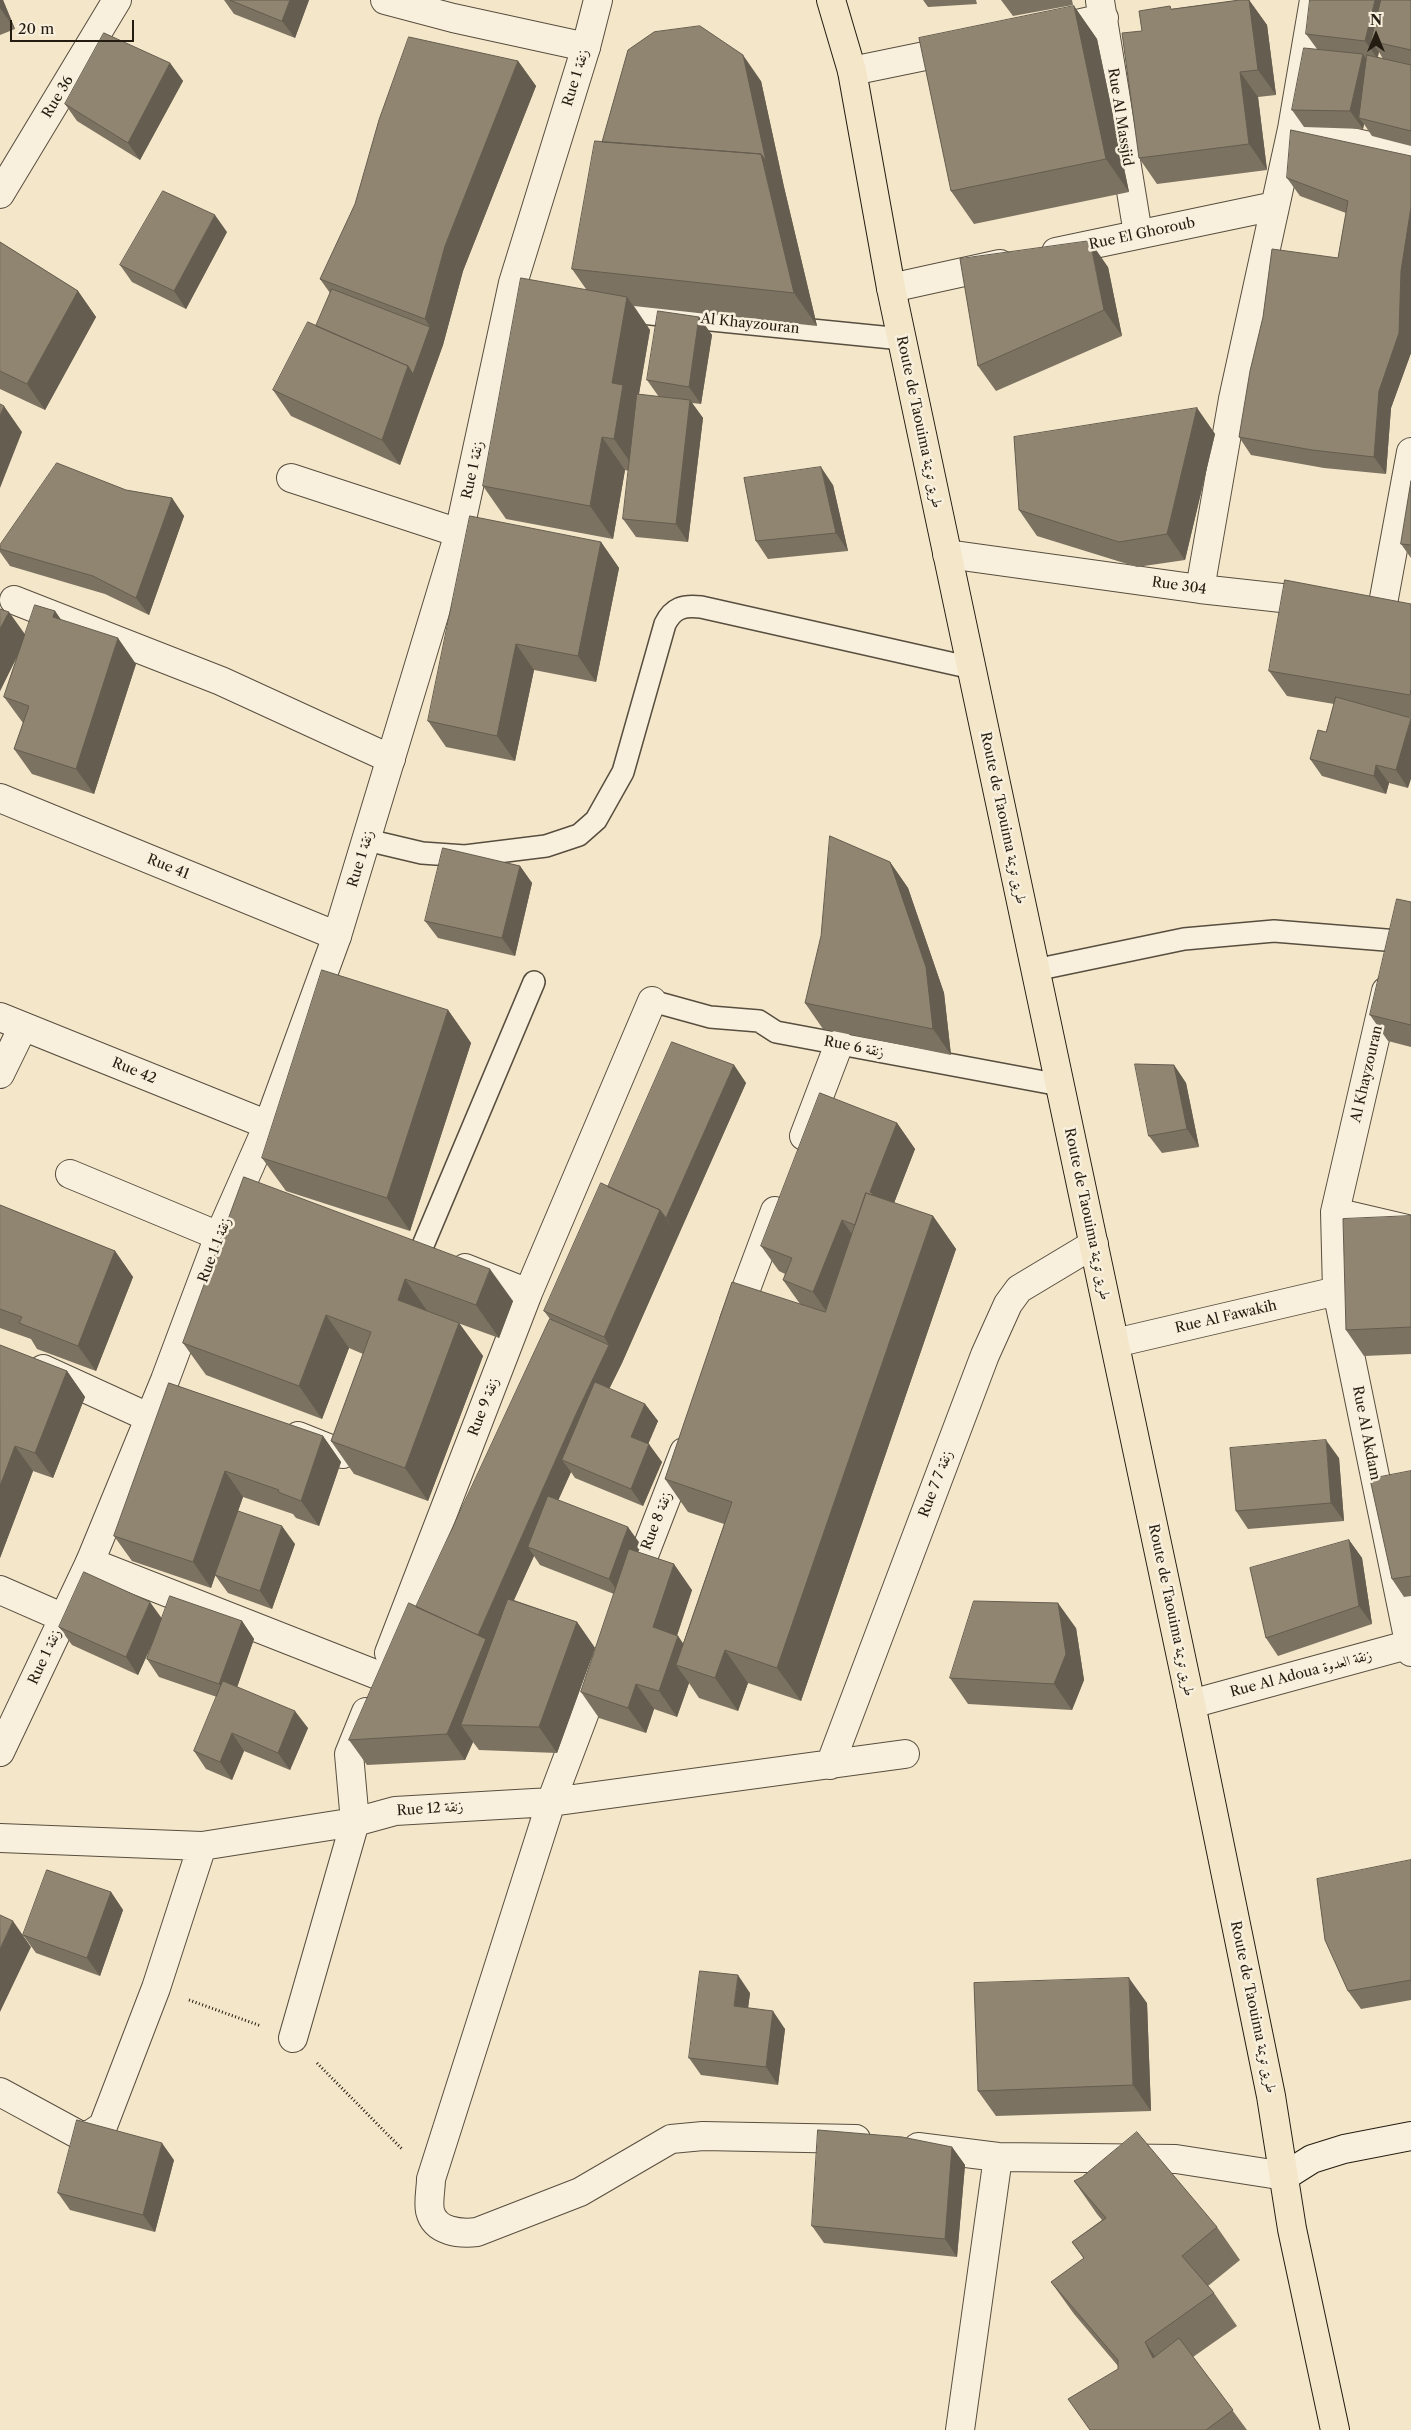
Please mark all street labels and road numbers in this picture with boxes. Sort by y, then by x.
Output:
street label: Rue 1 زنقة [559,47,593,109]
street label: Rue Al Massjid [1104,67,1136,167]
street label: Rue 36 [39,73,77,121]
street label: Rue El Ghoroub [1087,215,1197,253]
street label: Al Khayzouran [700,310,800,338]
street label: Route de Taouima طريق تويمة [893,334,945,510]
street label: Rue 1 زنقة [459,439,487,501]
street label: Rue 304 [1151,574,1207,598]
street label: Route de Taouima طريق تويمة [977,730,1029,906]
street label: Rue 1 زنقة [344,828,378,890]
street label: Rue 41 [144,851,192,883]
street label: Al Khayzouran [1348,1024,1386,1124]
street label: Rue 6 زنقة [822,1033,886,1061]
street label: Rue 42 [109,1054,159,1088]
street label: Route de Taouima طريق تويمة [1061,1126,1113,1302]
street label: Rue 1 زنقة 1 [195,1215,235,1285]
street label: Rue Al Fawakih [1173,1297,1279,1337]
street label: Rue 9 زنقة [465,1375,503,1439]
street label: Rue Al Akdam [1349,1384,1383,1482]
street label: Rue 7 زنقة 7 [916,1448,956,1520]
street label: Rue 8 زنقة [638,1489,676,1553]
street label: Route de Taouima طريق تويمة [1145,1522,1197,1698]
street label: Rue 1 زنقة [25,1627,65,1687]
street label: Rue Al Adoua زنقة العدوة [1228,1647,1374,1701]
street label: Rue 12 زنقة [396,1798,464,1820]
street label: Route de Taouima طريق تويمة [1227,1919,1279,2095]

